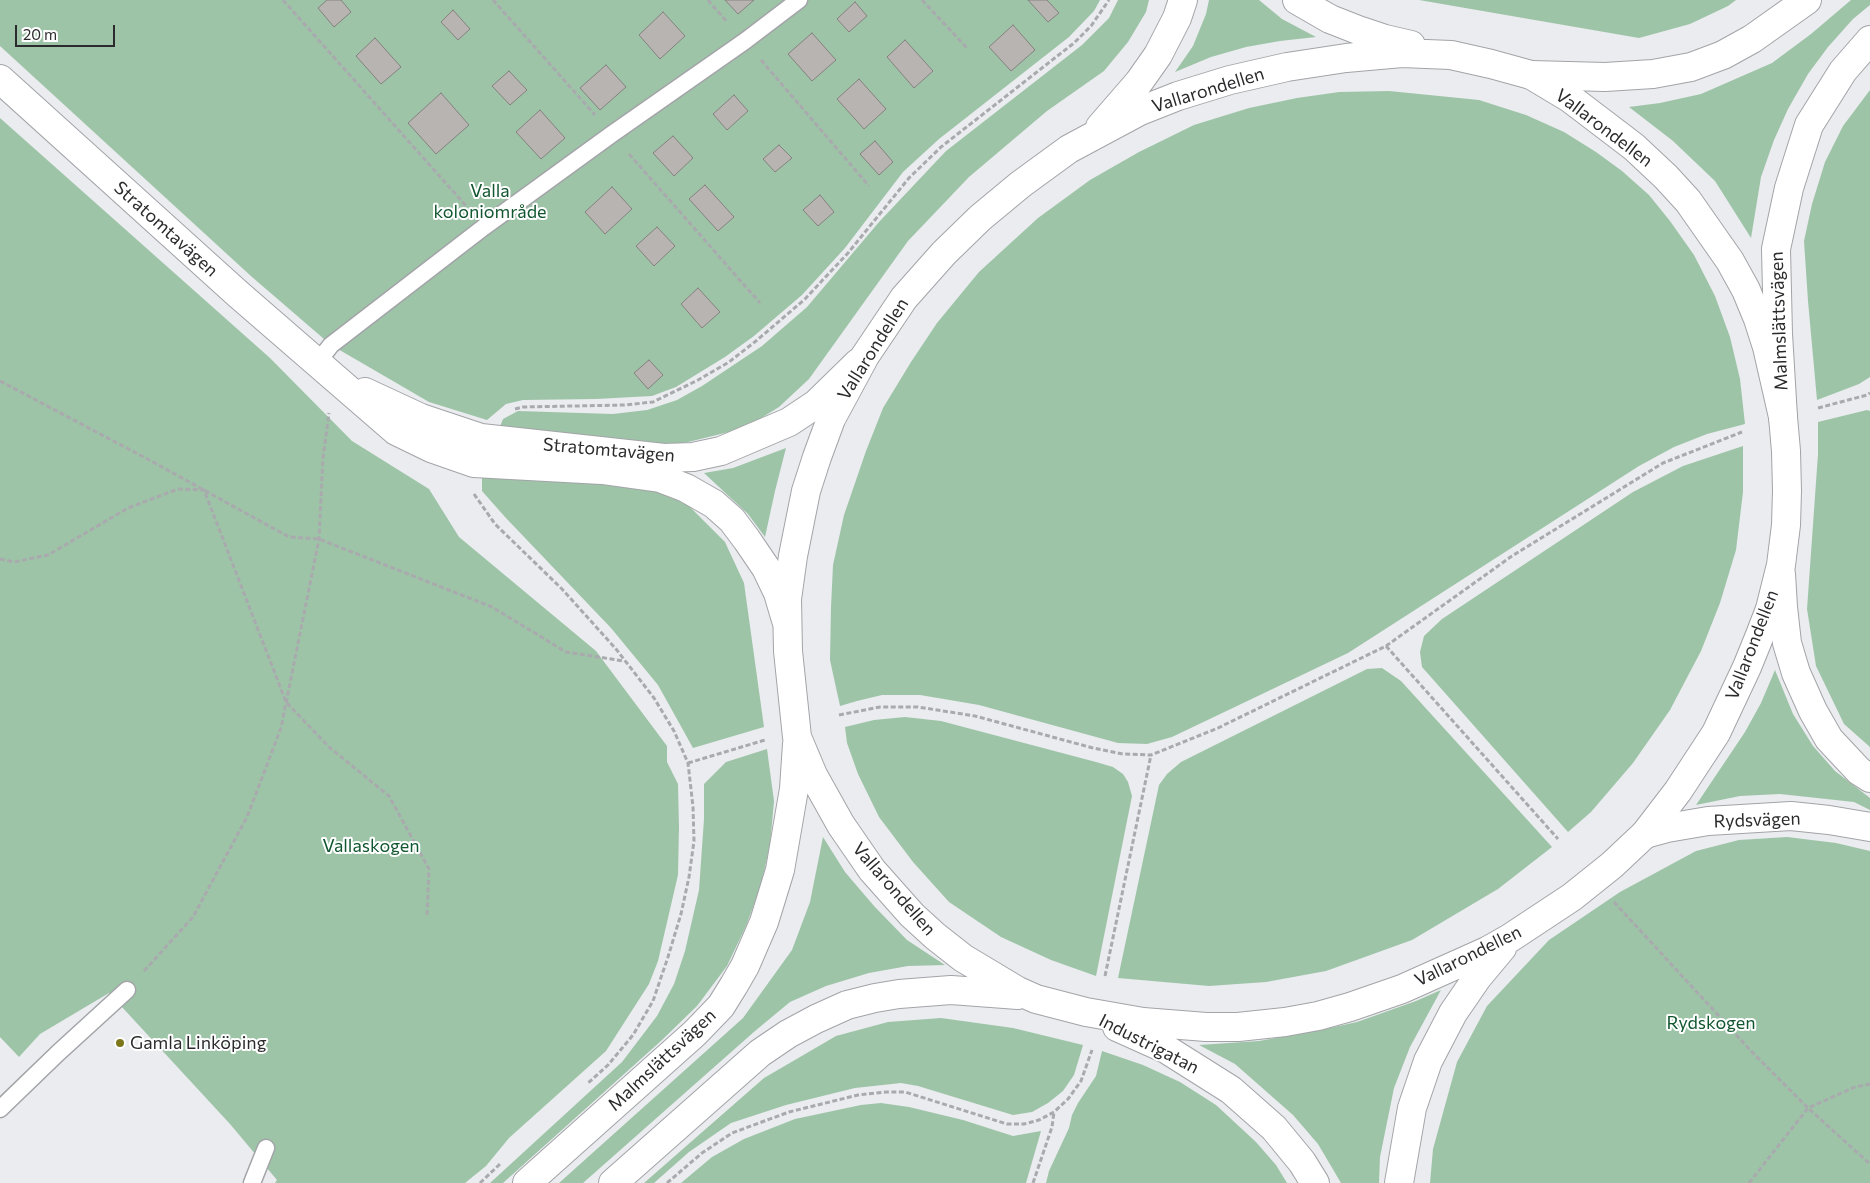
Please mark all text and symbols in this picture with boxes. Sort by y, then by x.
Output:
scale bar [18,15,118,47]
text: 20 m [23,25,57,43]
street label: Vallarondellen [1149,63,1267,117]
street label: Vallarondellen [1551,84,1657,172]
street label: Stratomtavägen [110,177,222,281]
park label: Valla koloniområde [433,180,547,222]
street label: Malmslättsvägen [1766,251,1792,391]
street label: Vallarondellen [833,294,913,404]
street label: Stratomtavägen [542,433,676,467]
street label: Vallarondellen [1721,587,1783,703]
street label: Rydsvägen [1713,808,1801,832]
park label: Vallaskogen [322,835,420,857]
street label: Vallarondellen [848,838,940,940]
street label: Vallarondellen [1411,921,1525,991]
street label: Malmslättsvägen [604,1005,720,1115]
street label: Industrigatan [1095,1010,1203,1078]
park label: Rydskogen [1666,1012,1756,1034]
place label: Gamla Linköping [130,1032,266,1054]
marker: Gamla Linköping [114,1037,126,1049]

